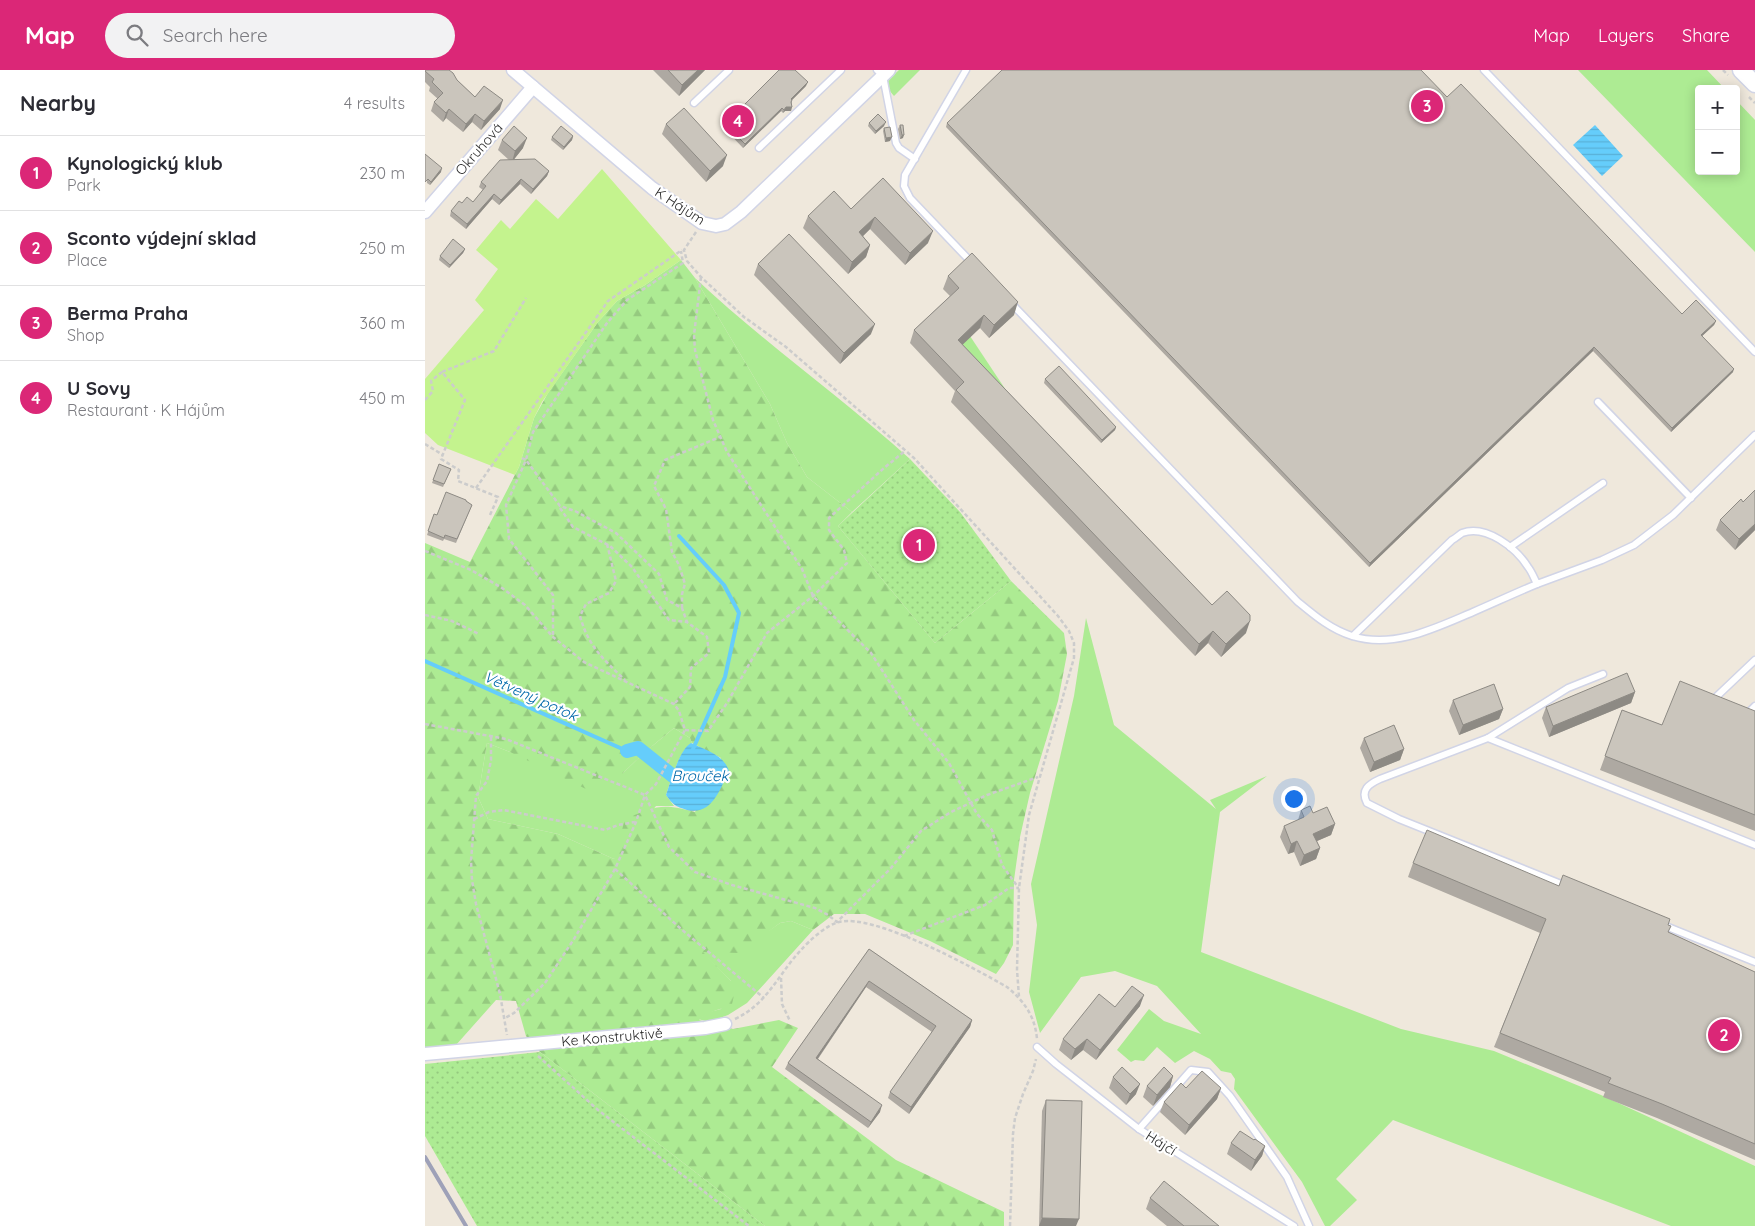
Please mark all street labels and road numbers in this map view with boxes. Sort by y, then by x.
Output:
street label: Okruhová [451,119,507,179]
street label: K Hájům [651,183,709,229]
street label: Ke Konstruktivě [561,1024,664,1050]
street label: Hájčí [1142,1127,1180,1159]

